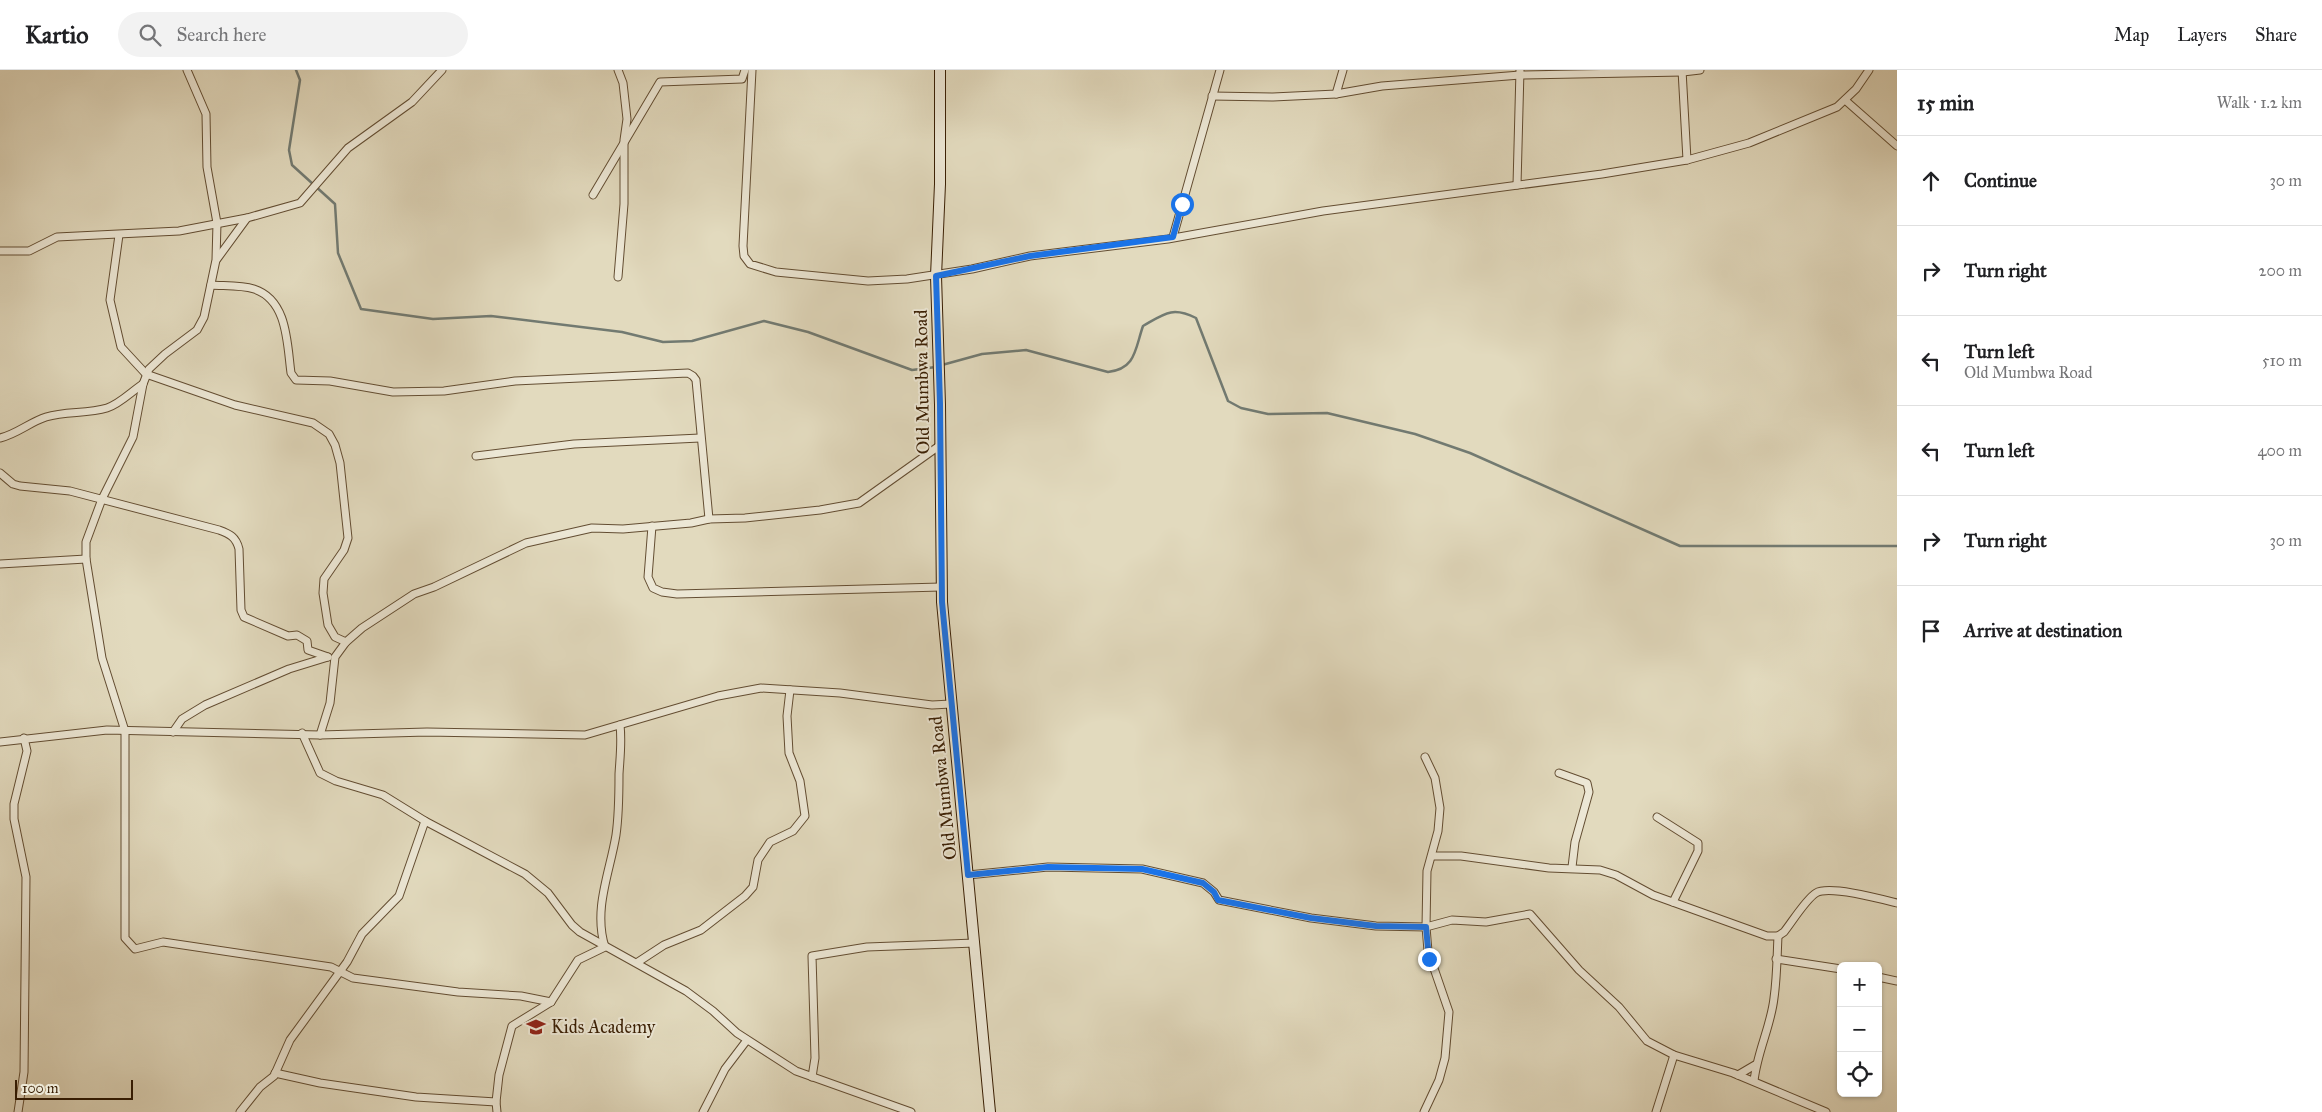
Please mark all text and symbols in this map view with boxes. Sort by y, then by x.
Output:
search box [118,12,468,57]
text: Kartio [25,20,88,50]
icon: search [136,21,164,49]
text: Search here [176,23,266,46]
text: Map [2114,24,2149,46]
text: Layers [2177,24,2227,46]
text: Share [2255,24,2297,46]
text: 15 min [1917,90,1974,116]
text: Walk · 1.2 km [2217,93,2302,112]
icon: ahead [1917,167,1945,195]
text: Continue [1964,169,2037,192]
text: 30 m [2269,171,2302,190]
route start [1171,193,1194,216]
icon: right [1917,257,1945,285]
text: Turn right [1964,259,2047,282]
text: 200 m [2259,261,2302,280]
street label: Old Mumbwa Road [910,309,934,455]
text: Turn left [1964,340,2034,363]
icon: left [1917,347,1945,375]
text: 510 m [2262,351,2302,370]
text: Old Mumbwa Road [1964,363,2093,382]
icon: left [1917,437,1945,465]
text: Turn left [1964,439,2034,462]
text: 400 m [2258,441,2302,460]
icon: right [1917,527,1945,555]
text: Turn right [1964,529,2047,552]
text: 30 m [2269,531,2302,550]
icon: arrive [1917,617,1945,645]
text: Arrive at destination [1964,619,2122,642]
street label: Old Mumbwa Road [925,715,961,861]
route end [1418,948,1441,971]
map controls [1837,962,1882,1097]
button: + [1837,962,1882,1007]
button: − [1837,1007,1882,1052]
school or university icon: Kids Academy [525,1016,547,1038]
place label: Kids Academy [551,1016,656,1038]
button: locate [1837,1052,1882,1097]
scale bar [15,1077,132,1100]
text: 100 m [22,1080,59,1097]

